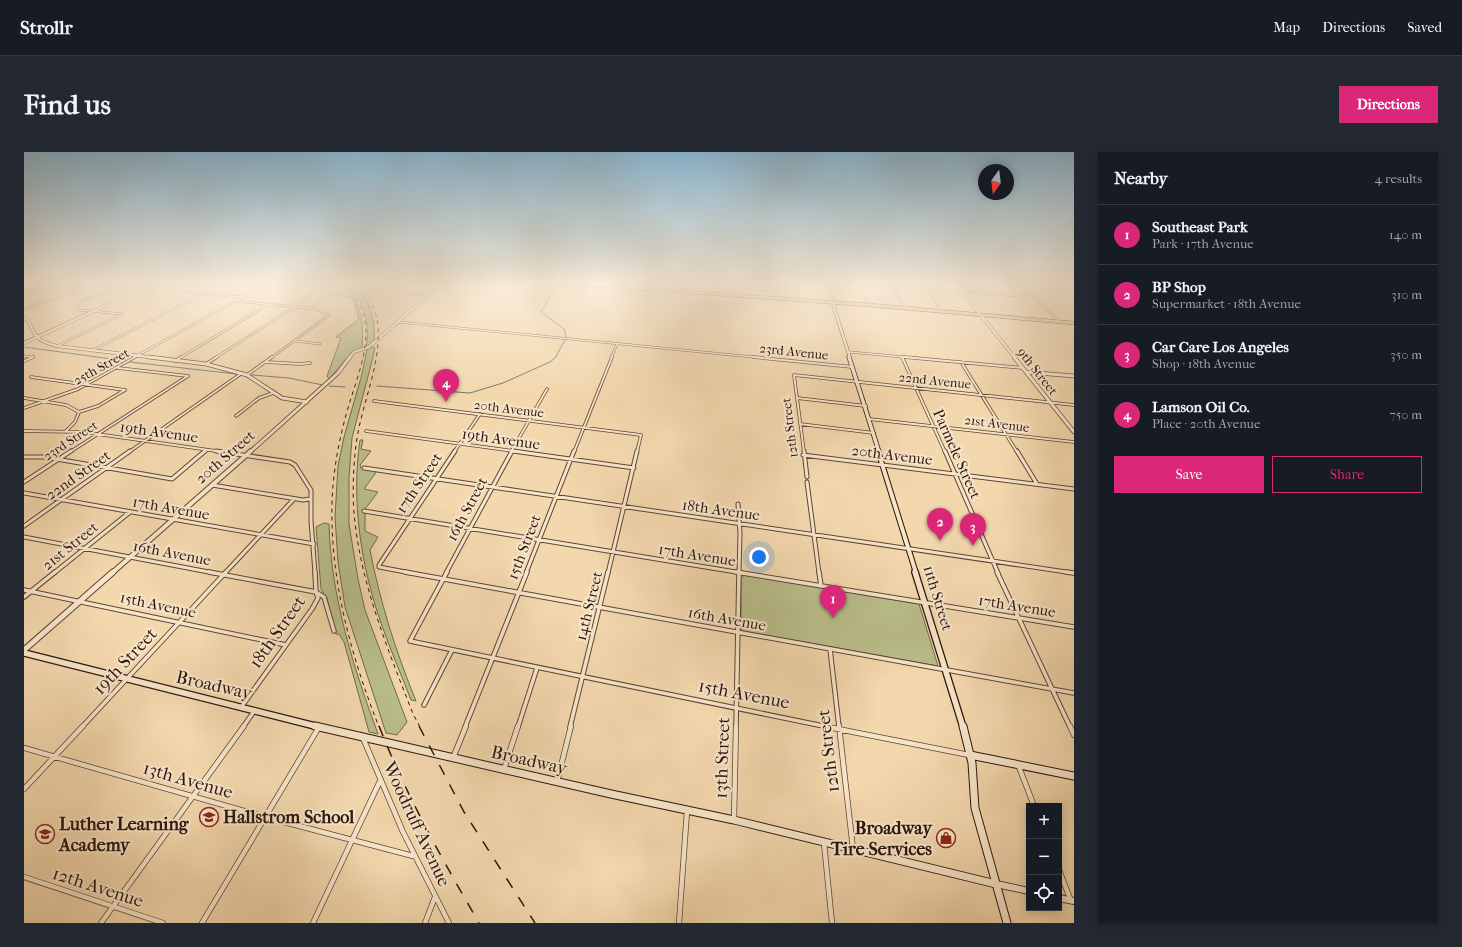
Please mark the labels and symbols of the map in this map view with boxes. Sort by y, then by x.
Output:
north arrow [978,164,1014,200]
street label: 23rd Avenue [759,340,830,363]
street label: 25th Street [71,345,132,388]
street label: 9th Street [1015,345,1061,398]
pin: 4 [433,369,459,402]
street label: 22nd Avenue [898,369,972,392]
street label: 20th Avenue [473,397,545,420]
street label: 12th Street [778,397,801,459]
street label: Parmele Street [929,406,985,502]
street label: 21st Avenue [964,412,1031,435]
street label: 23rd Street [40,417,100,463]
street label: 19th Avenue [119,418,200,446]
street label: 19th Avenue [461,425,542,453]
street label: 20th Street [192,426,259,488]
street label: 20th Avenue [851,441,934,469]
street label: 22nd Street [42,446,114,504]
street label: 17th Street [392,449,446,517]
street label: 16th Street [443,473,492,544]
street label: 17th Avenue [131,492,212,524]
street label: 18th Avenue [681,496,762,524]
pin: 2 [927,508,953,541]
street label: 15th Street [503,511,545,582]
pin: 3 [960,513,986,546]
street label: 21st Street [38,518,102,574]
street label: 16th Avenue [132,537,213,569]
street label: 17th Avenue [657,540,737,570]
your location [749,547,769,567]
street label: 11th Street [920,563,957,633]
street label: 14th Street [572,569,606,643]
pin: 1 [820,585,846,618]
street label: 15th Avenue [118,588,198,622]
street label: 17th Avenue [977,591,1057,621]
street label: 18th Street [245,592,310,672]
street label: 16th Avenue [687,603,768,635]
street label: 19th Street [89,623,162,699]
street label: Broadway [174,667,255,705]
street label: 15th Avenue [696,675,791,714]
street label: 12th Street [813,708,844,794]
street label: 13th Street [711,716,734,799]
street label: Broadway [489,742,570,780]
street label: 13th Avenue [141,758,235,803]
street label: Woodruff Avenue [378,758,455,890]
school or university icon: Hallstrom School [198,806,220,828]
place label: Hallstrom School [223,807,355,828]
place label: Luther Learning Academy [58,814,190,856]
place label: Broadway Tire Services [830,818,933,860]
school or university icon: Luther Learning Academy [34,823,56,845]
shop icon: Broadway Tire Services [935,827,957,849]
street label: 12th Avenue [50,863,146,912]

